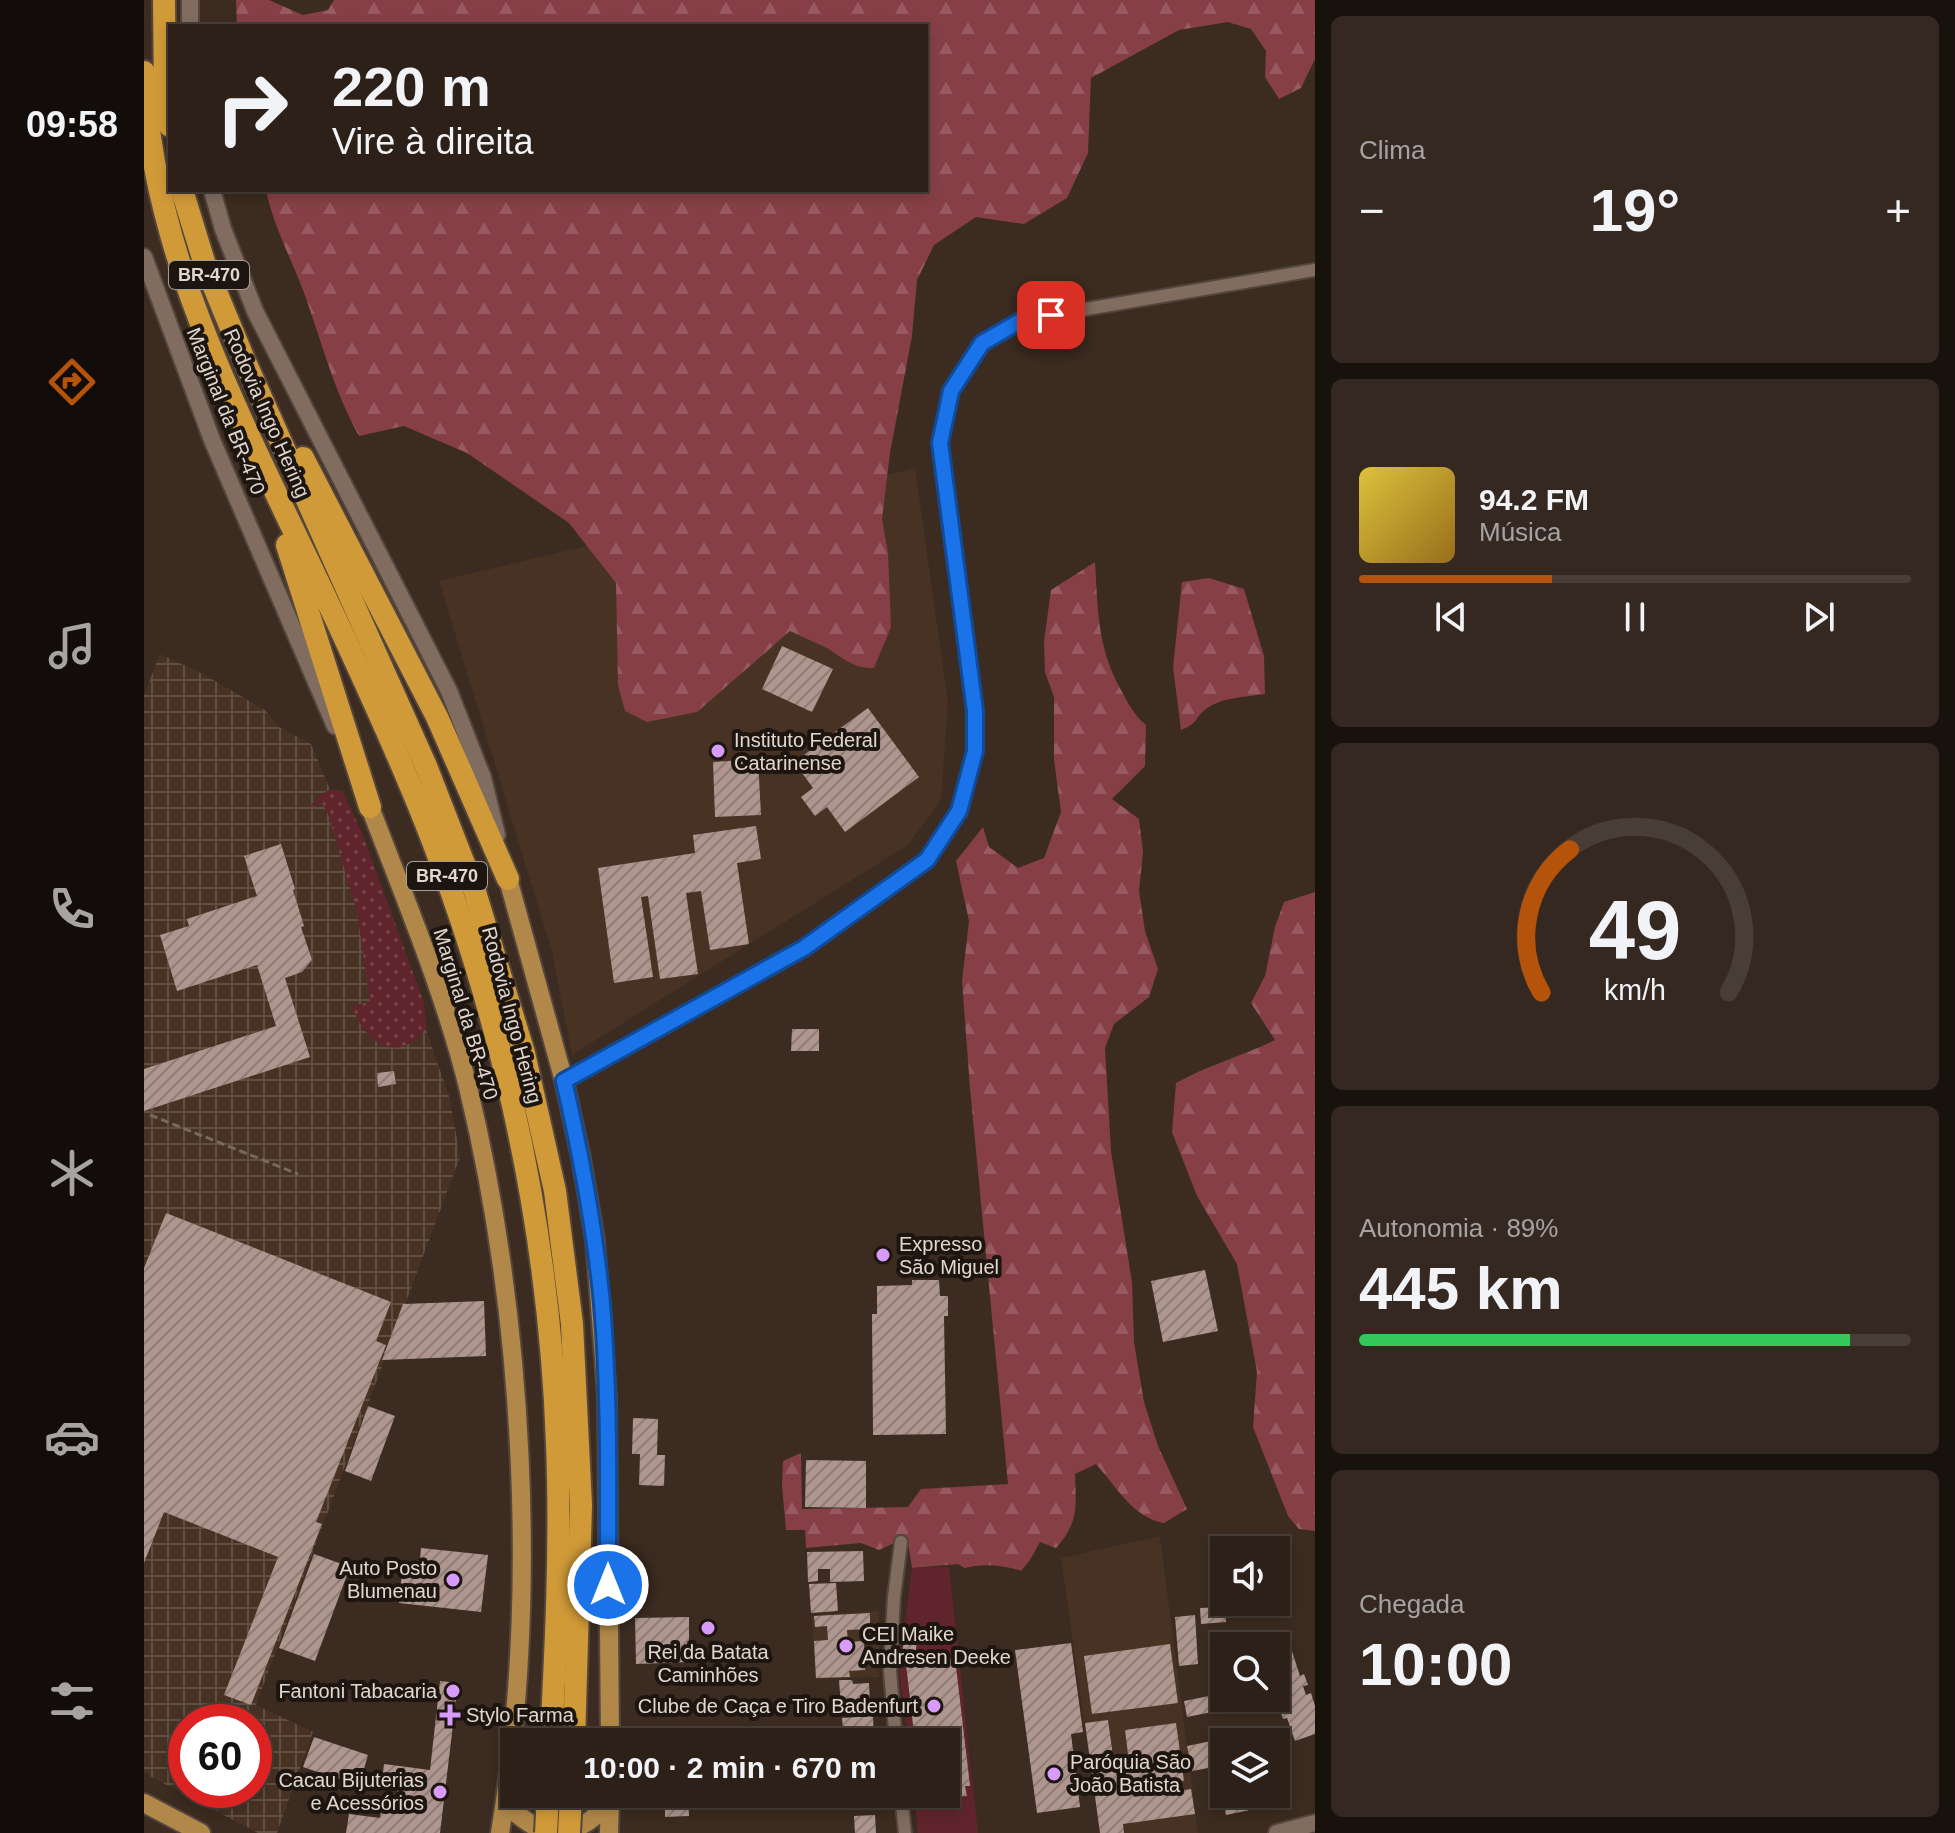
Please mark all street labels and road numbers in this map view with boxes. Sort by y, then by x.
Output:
road number: BR-470 [169,261,249,289]
street label: Marginal da BR-470 [182,324,270,498]
street label: Rodovia Ingo Hering [220,325,314,501]
road number: BR-470 [407,862,487,890]
street label: Rodovia Ingo Hering [478,924,546,1106]
street label: Marginal da BR-470 [429,926,503,1102]

